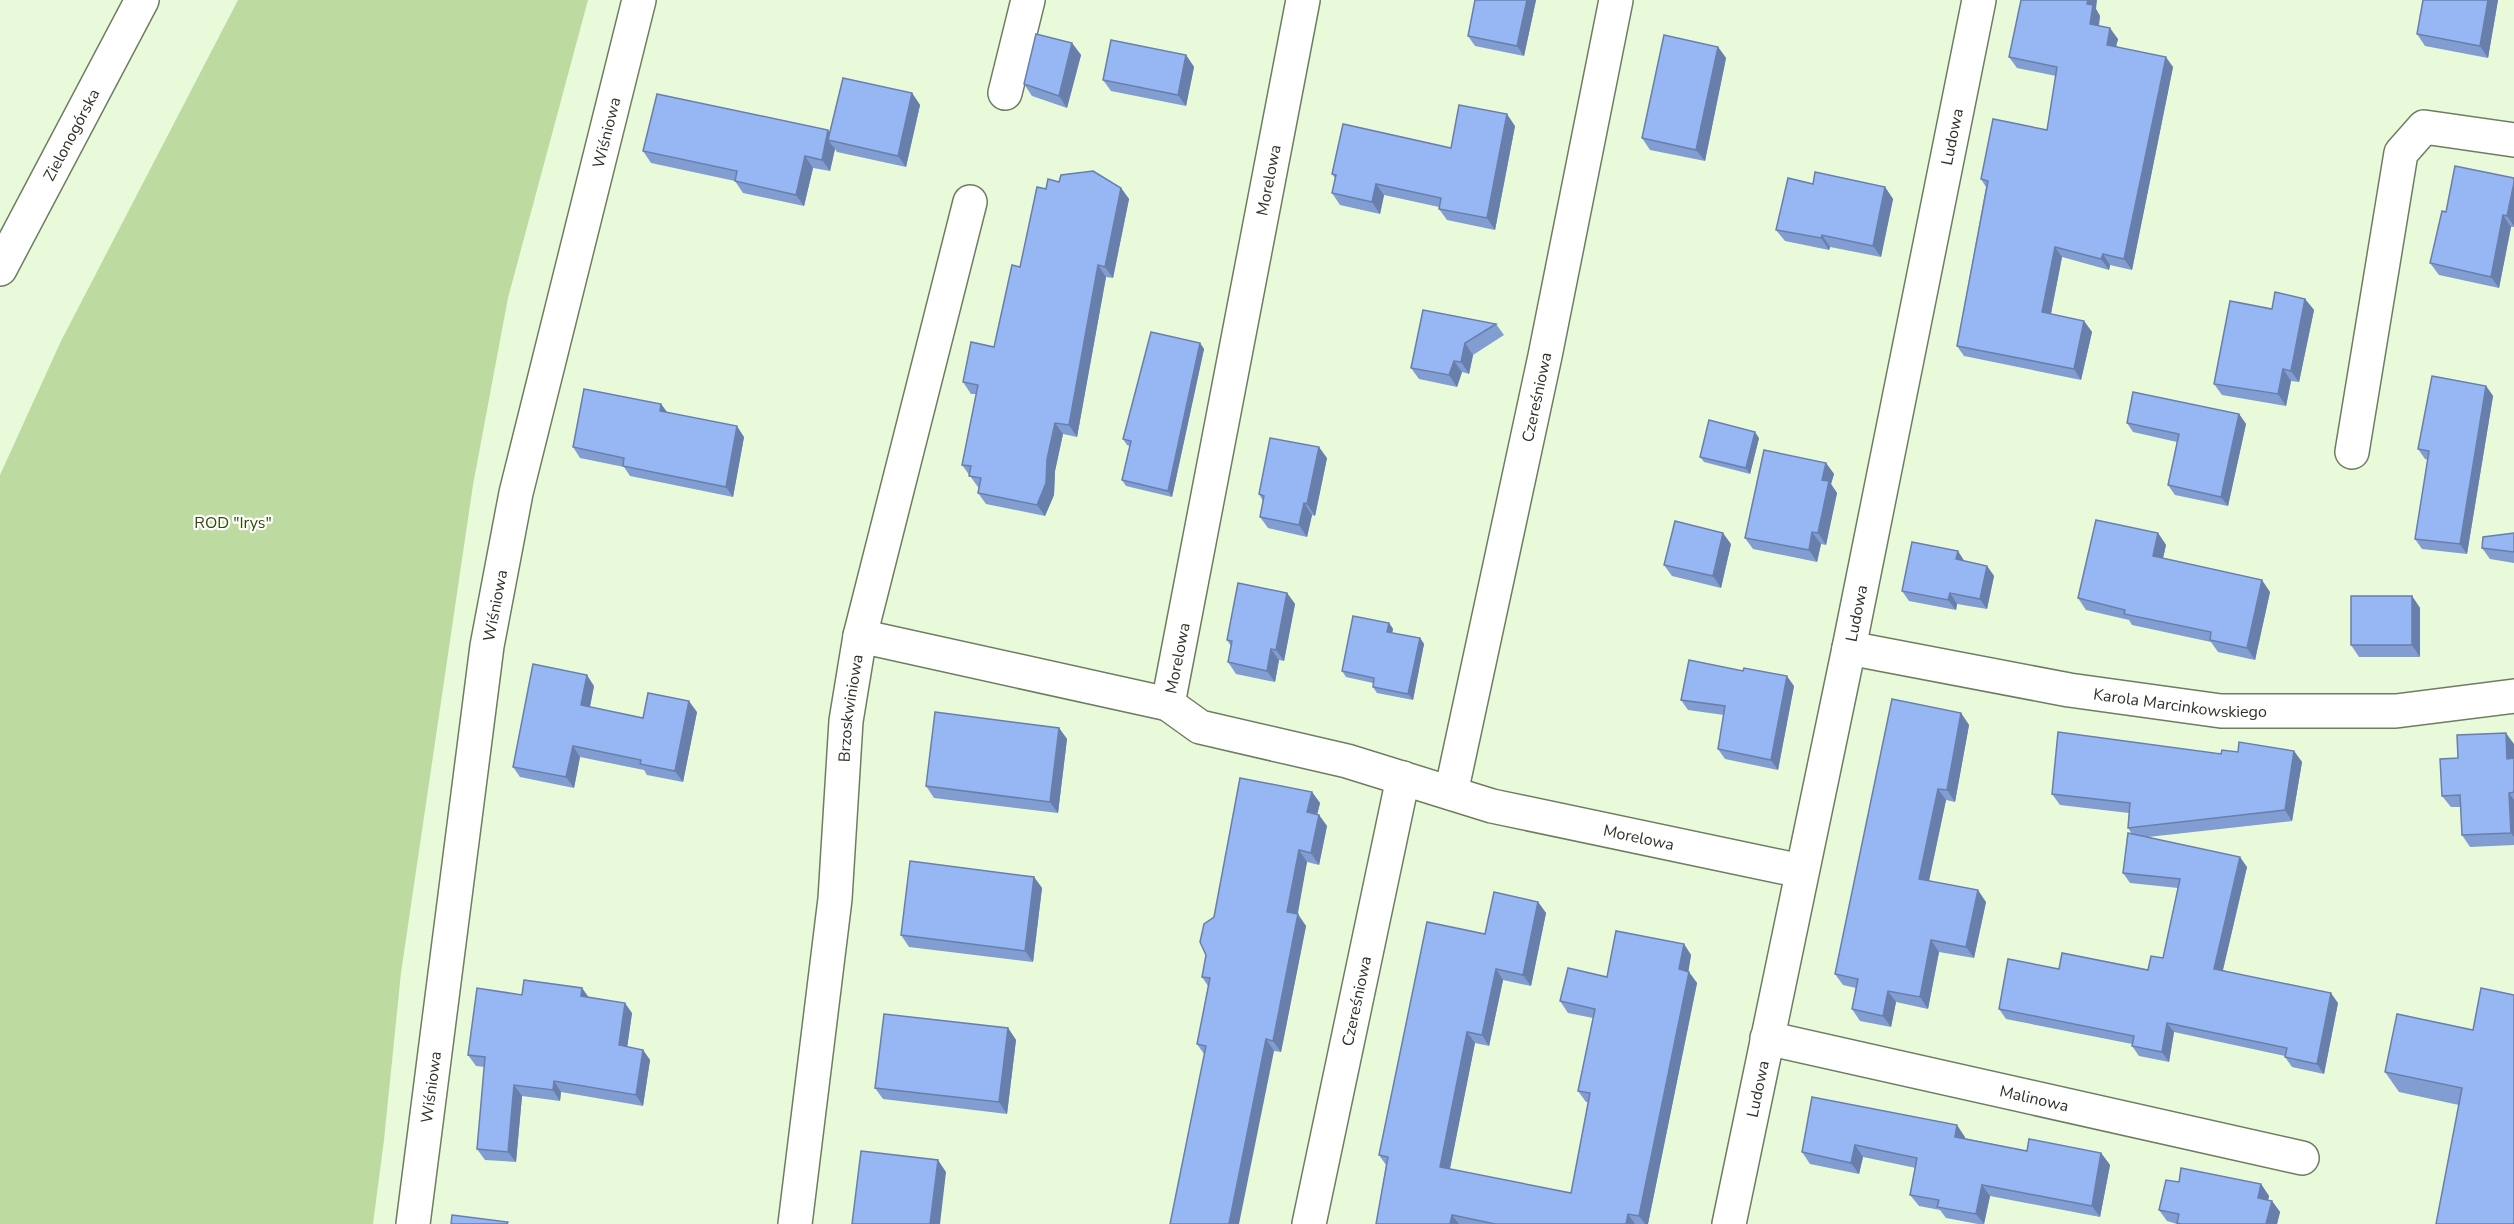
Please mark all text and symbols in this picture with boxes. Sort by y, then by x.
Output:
street label: Zielonogórska [38,85,105,185]
street label: Wiśniowa [587,95,626,171]
street label: Ludowa [1936,106,1969,167]
street label: Morelowa [1251,143,1287,218]
street label: Czereśniowa [1517,350,1558,444]
park label: ROD "Irys" [194,512,272,534]
street label: Wiśniowa [478,568,513,643]
street label: Ludowa [1841,583,1873,644]
street label: Morelowa [1160,621,1196,696]
street label: Brzoskwiniowa [833,653,869,763]
street label: Karola Marcinkowskiego [2092,683,2267,723]
street label: Morelowa [1601,820,1676,856]
street label: Czereśniowa [1337,954,1377,1048]
street label: Wiśniowa [416,1050,447,1125]
street label: Ludowa [1742,1059,1775,1119]
street label: Malinowa [1997,1081,2071,1117]

